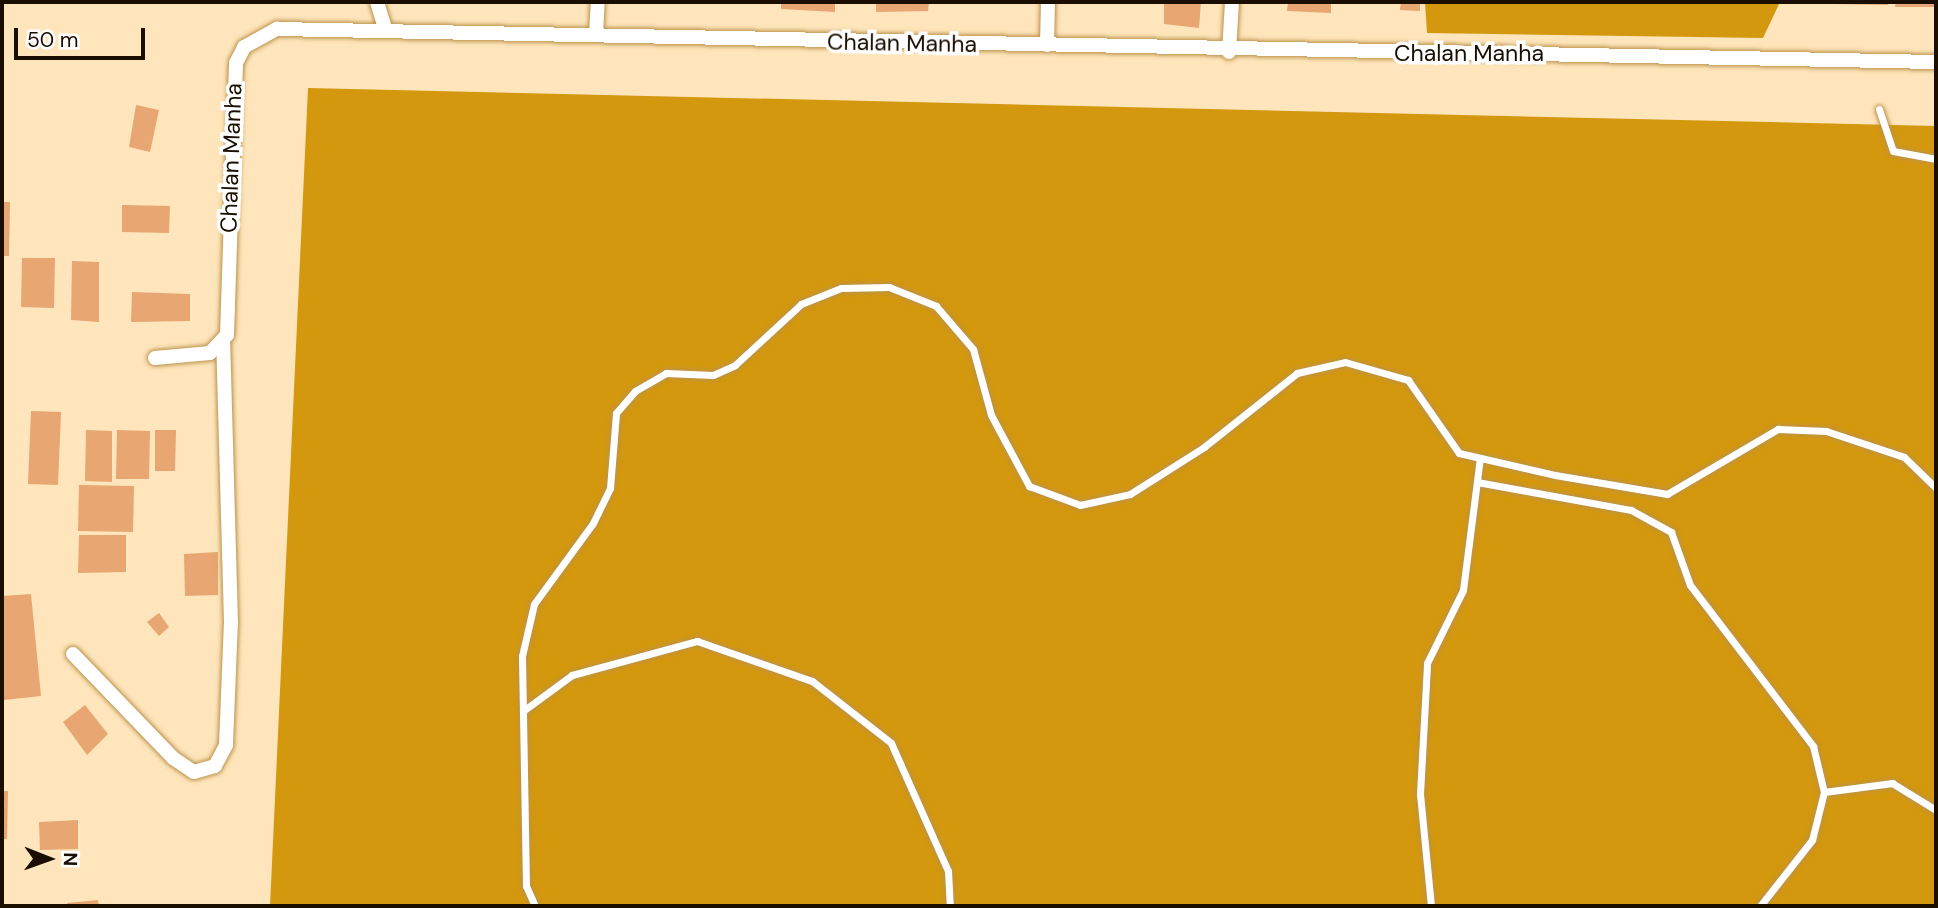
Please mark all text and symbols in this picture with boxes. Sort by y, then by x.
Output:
scale bar [18,14,149,58]
text: 50 m [27,26,78,54]
street label: Chalan Manha [827,28,977,58]
street label: Chalan Manha [1394,39,1544,67]
street label: Chalan Manha [215,83,247,233]
north arrow [14,824,84,894]
text: N [58,852,83,867]

